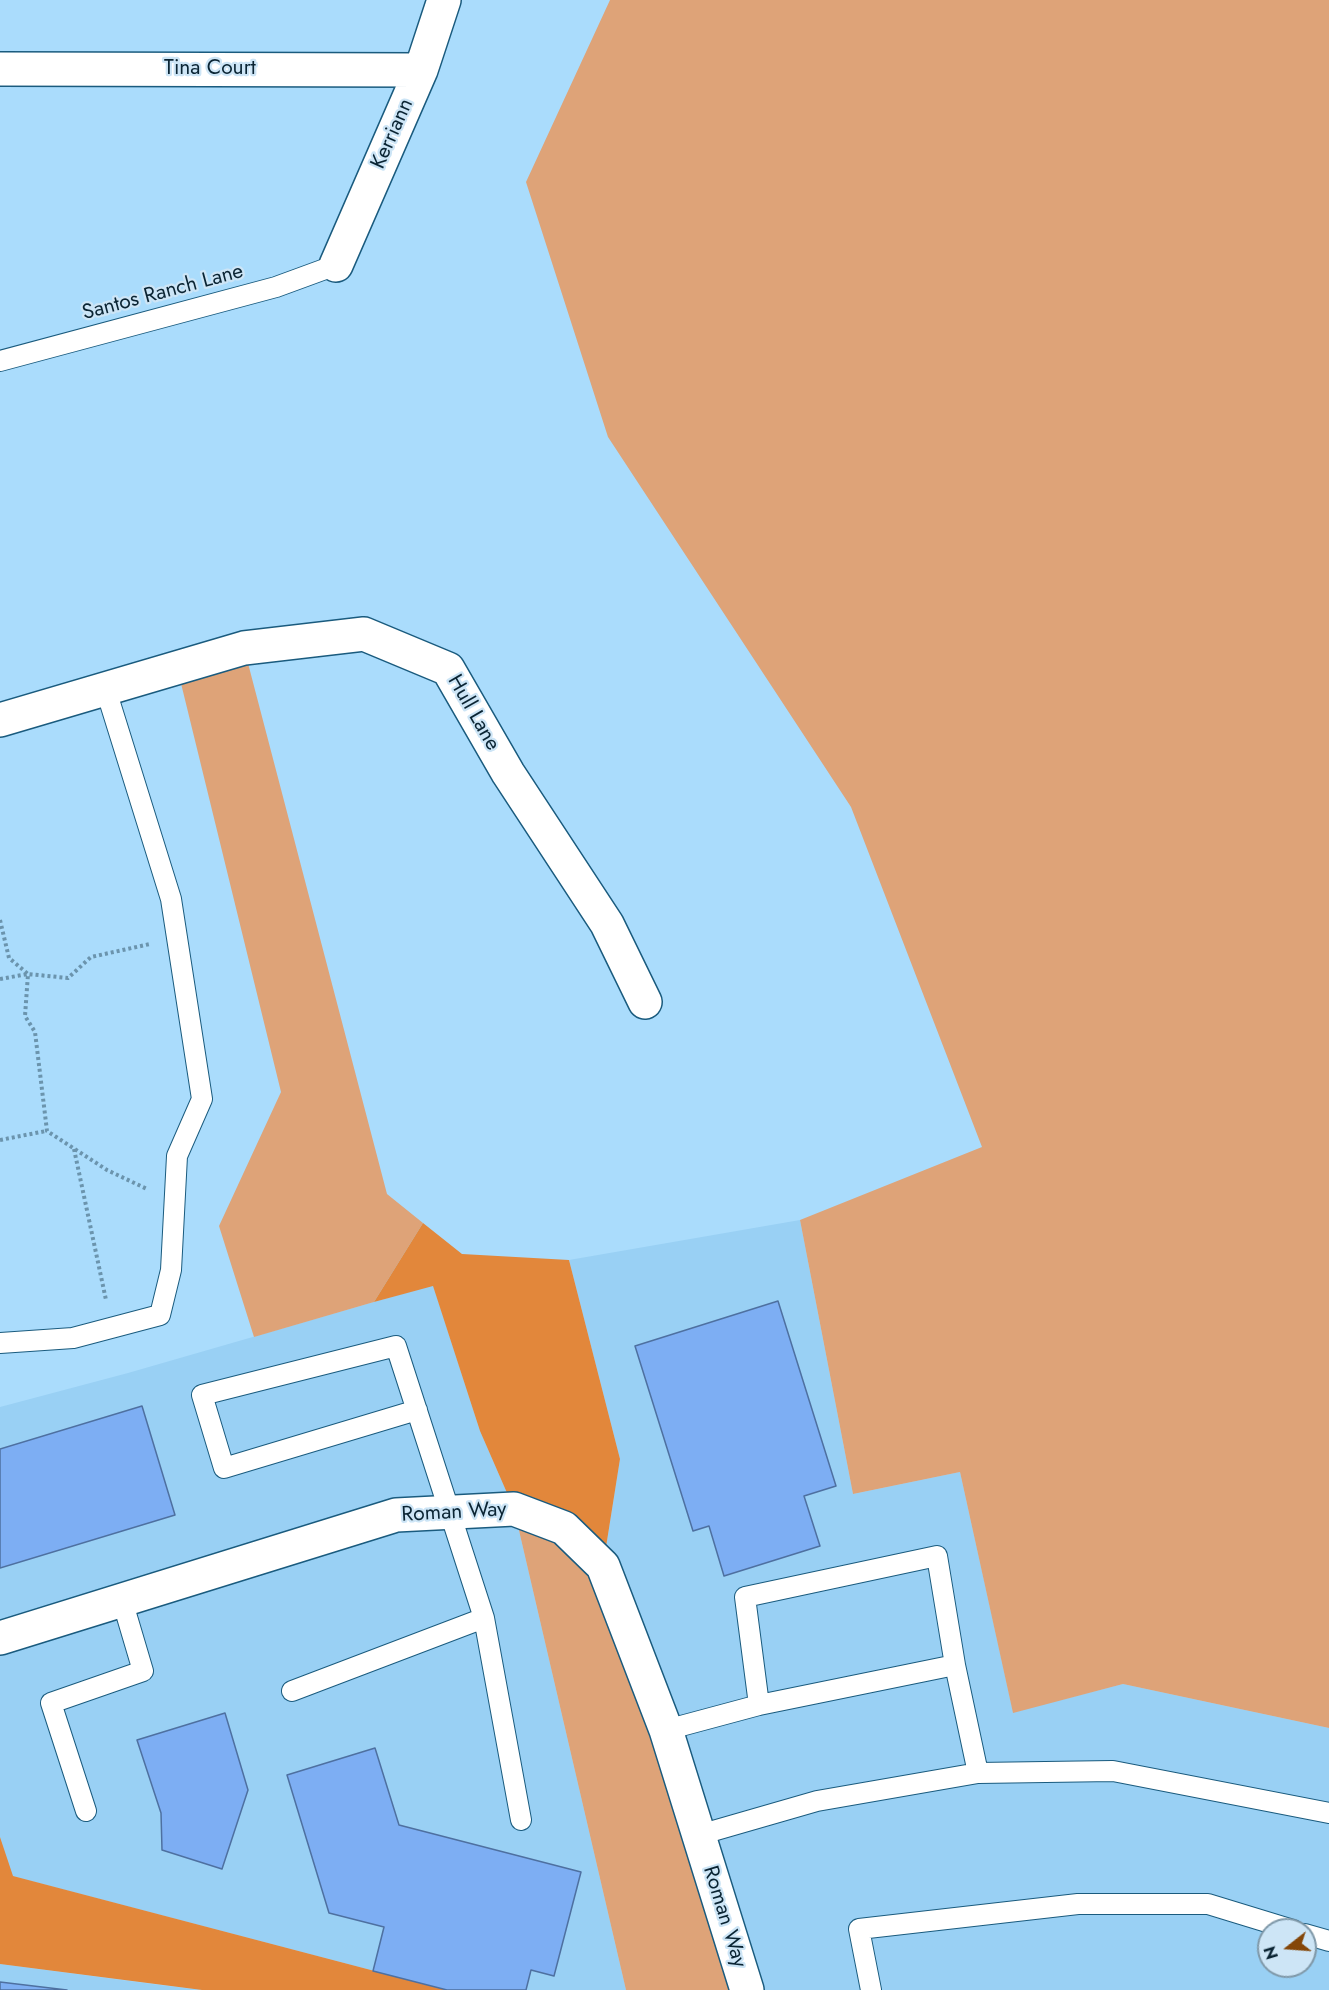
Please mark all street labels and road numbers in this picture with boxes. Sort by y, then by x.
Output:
street label: Tina Court [164,56,256,82]
street label: Kerriann [366,95,420,173]
street label: Santos Ranch Lane [80,259,246,327]
street label: Hull Lane [441,671,505,755]
street label: Roman Way [401,1498,507,1528]
street label: Roman Way [697,1863,751,1971]

